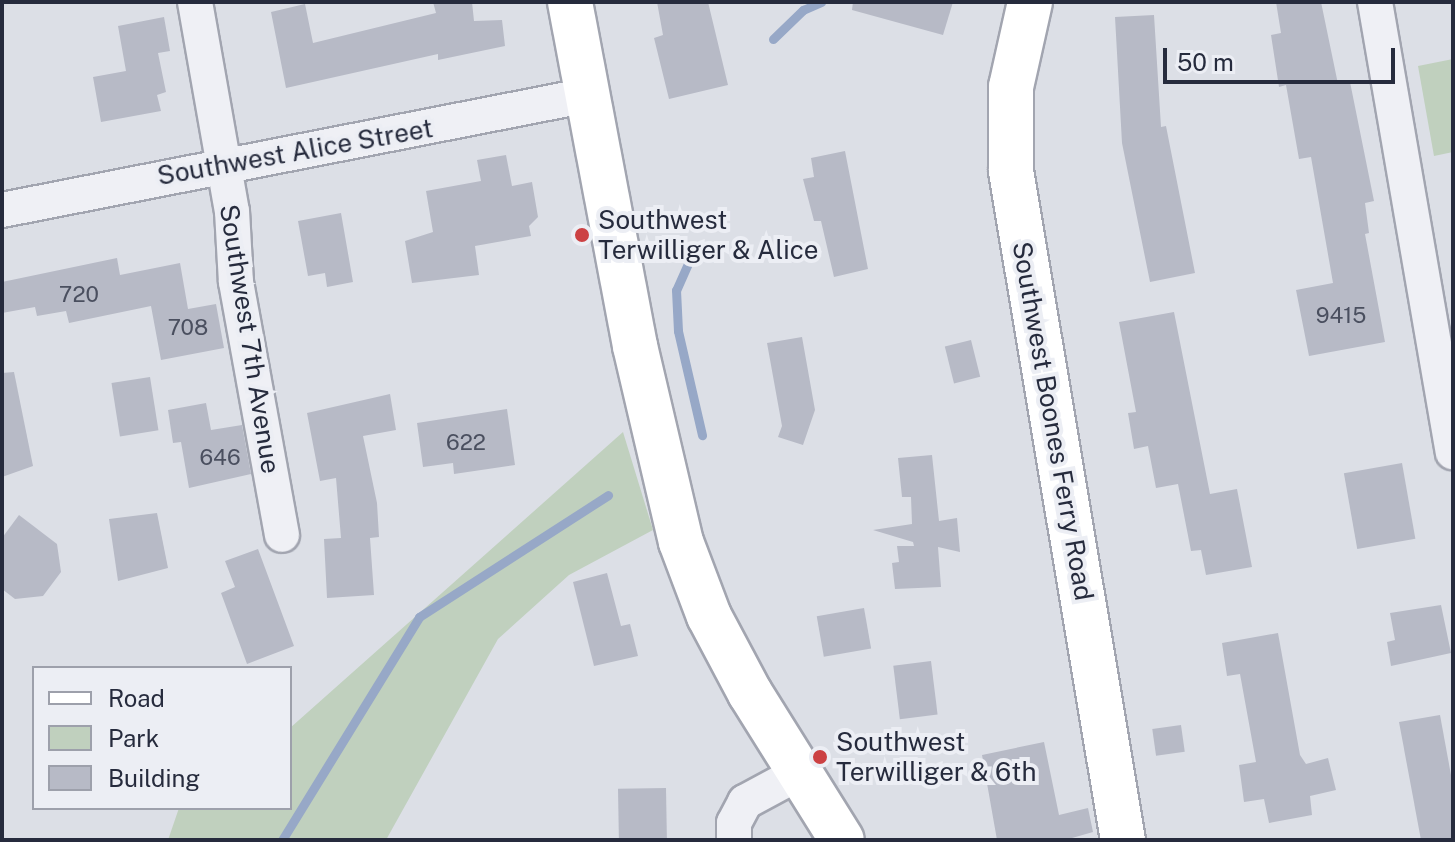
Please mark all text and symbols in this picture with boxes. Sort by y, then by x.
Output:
scale bar [1167,32,1399,82]
text: 50 m [1177,48,1234,76]
street label: Southwest Alice Street [155,112,435,192]
street label: Southwest 7th Avenue [213,202,287,476]
place label: Southwest Terwilliger & Alice [598,204,819,266]
marker: Southwest Terwilliger & Alice [573,226,591,244]
street label: Southwest Boones Ferry Road [1006,239,1100,603]
house number: 720 [59,282,99,308]
house number: 9415 [1316,303,1366,329]
house number: 708 [168,315,208,341]
house number: 622 [446,430,486,456]
house number: 646 [199,445,241,471]
legend [32,666,292,810]
text: Road [108,684,165,712]
text: Park [108,724,159,752]
place label: Southwest Terwilliger & 6th [836,726,1036,788]
marker: Southwest Terwilliger & 6th [811,748,829,766]
text: Building [108,764,200,792]

